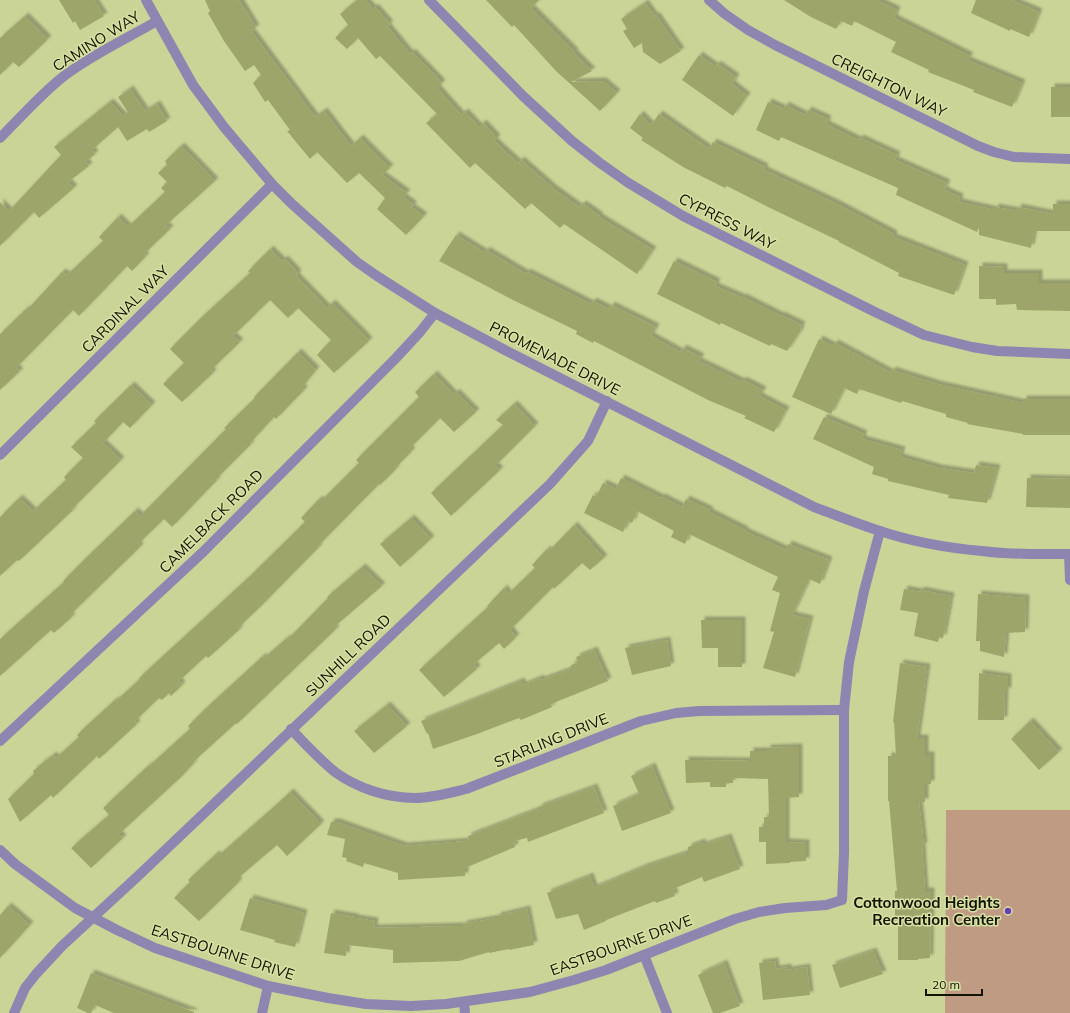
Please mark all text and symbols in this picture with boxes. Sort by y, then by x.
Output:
street label: CAMINO WAY [49,6,144,75]
street label: CREIGHTON WAY [828,49,951,122]
street label: CYPRESS WAY [676,189,779,254]
street label: CARDINAL WAY [77,261,173,357]
street label: PROMENADE DRIVE [486,317,624,399]
street label: CAMELBACK ROAD [155,465,267,577]
street label: SUNHILL ROAD [301,610,395,700]
street label: STARLING DRIVE [491,708,611,772]
place label: Cottonwood Heights Recreation Center [853,893,1000,929]
marker: Cottonwood Heights Recreation Center [1003,906,1013,916]
street label: EASTBOURNE DRIVE [547,910,695,979]
street label: EASTBOURNE DRIVE [149,920,297,984]
scale bar [926,971,982,997]
text: 20 m [932,977,960,992]

